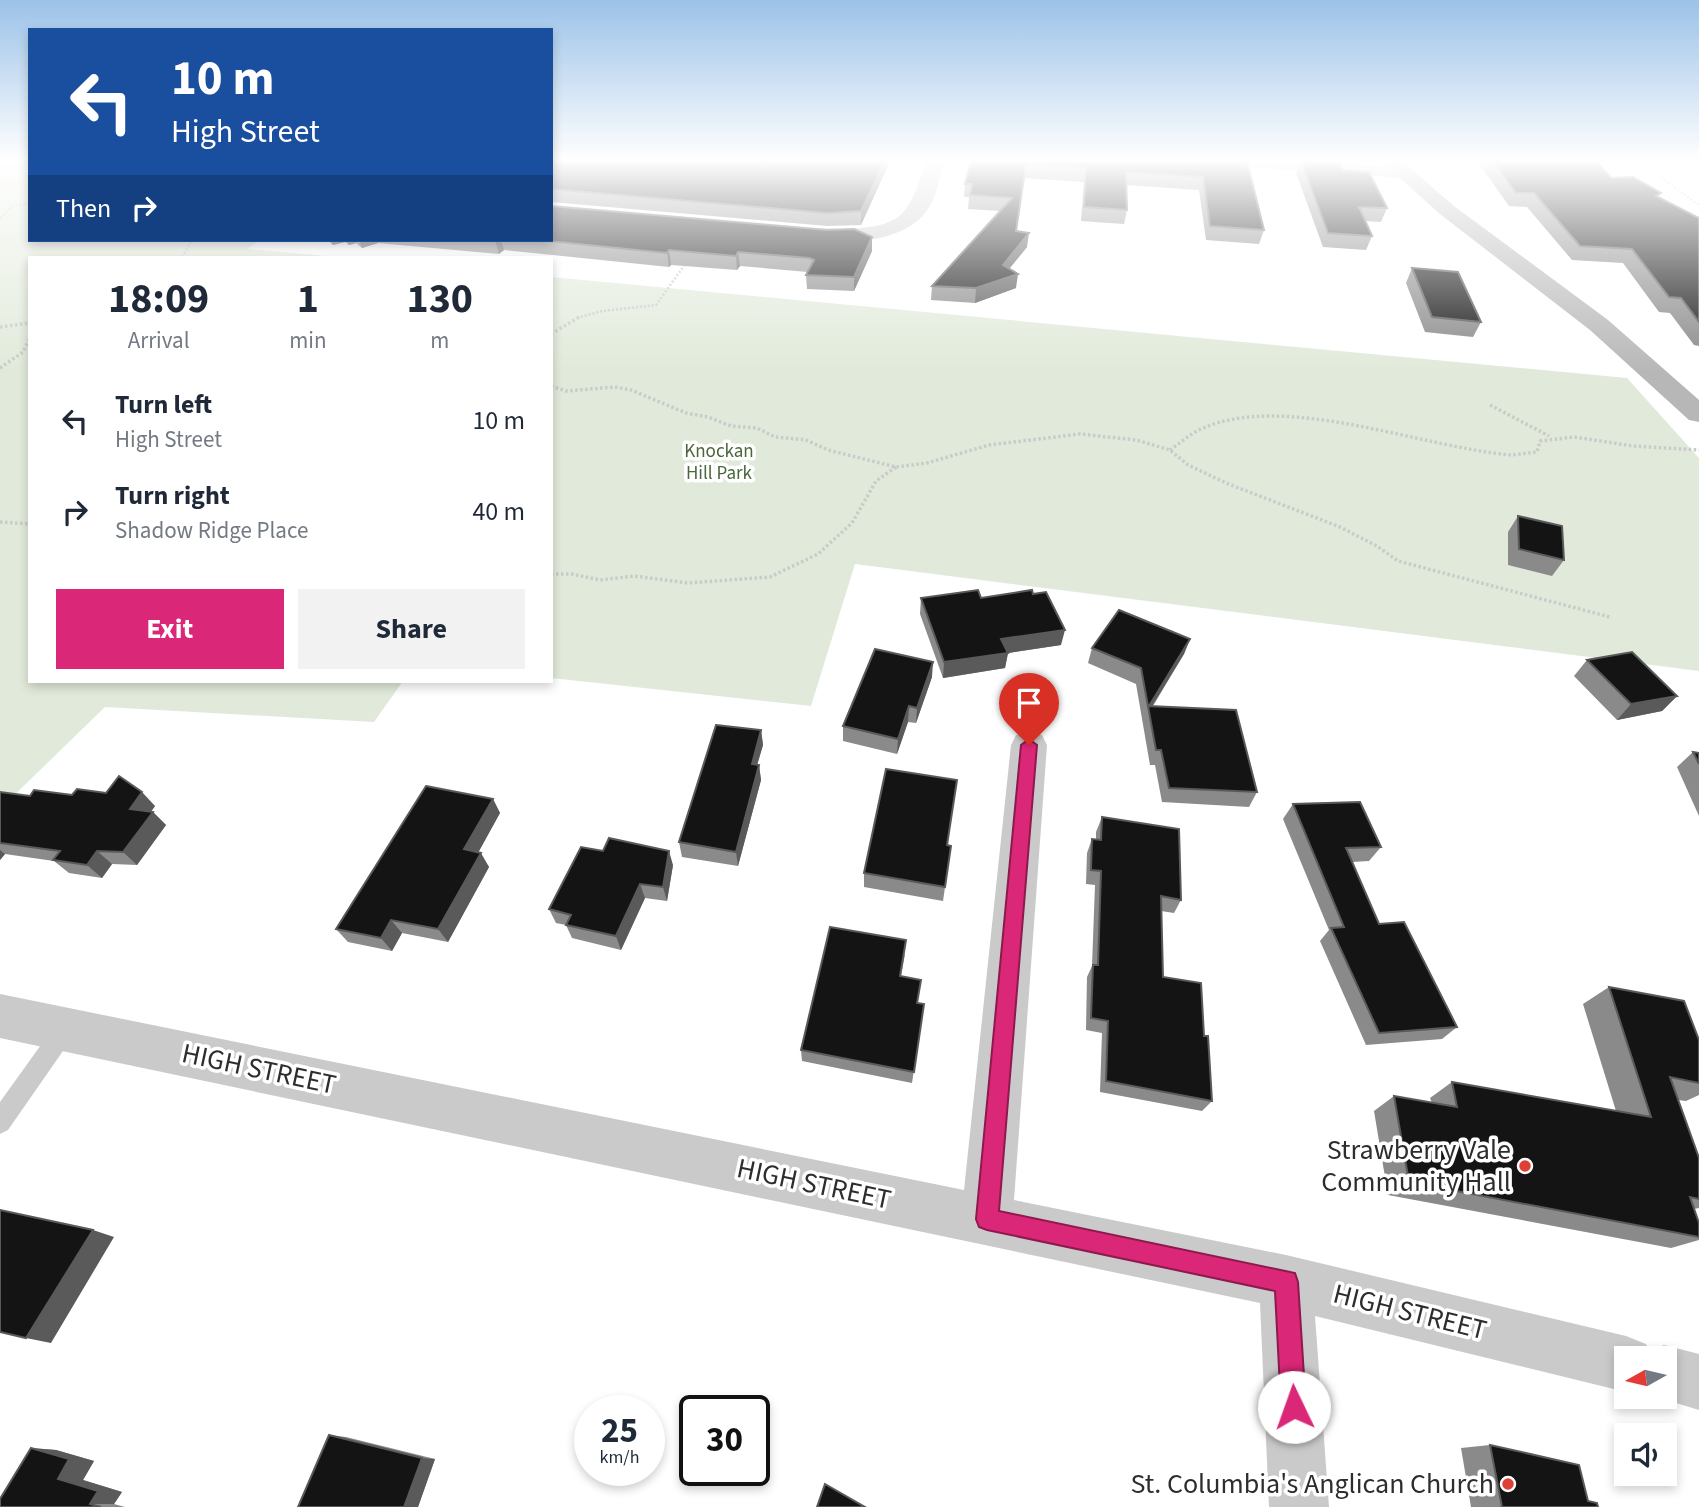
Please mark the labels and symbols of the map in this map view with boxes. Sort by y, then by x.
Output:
park label: Knockan Hill Park [684,438,754,487]
pin [999,673,1059,745]
street label: HIGH STREET [178,1033,340,1105]
place label: Strawberry Vale Community Hall [1321,1130,1511,1202]
street label: HIGH STREET [733,1148,895,1220]
marker: Strawberry Vale Community Hall [1517,1158,1533,1174]
street label: HIGH STREET [1329,1274,1491,1350]
north arrow [1614,1346,1676,1409]
position arrow [1257,1370,1331,1444]
speed limit sign: 30 [679,1395,770,1486]
place label: St. Columbia's Anglican Church [1130,1464,1494,1504]
marker: St. Columbia's Anglican Church [1500,1476,1516,1492]

